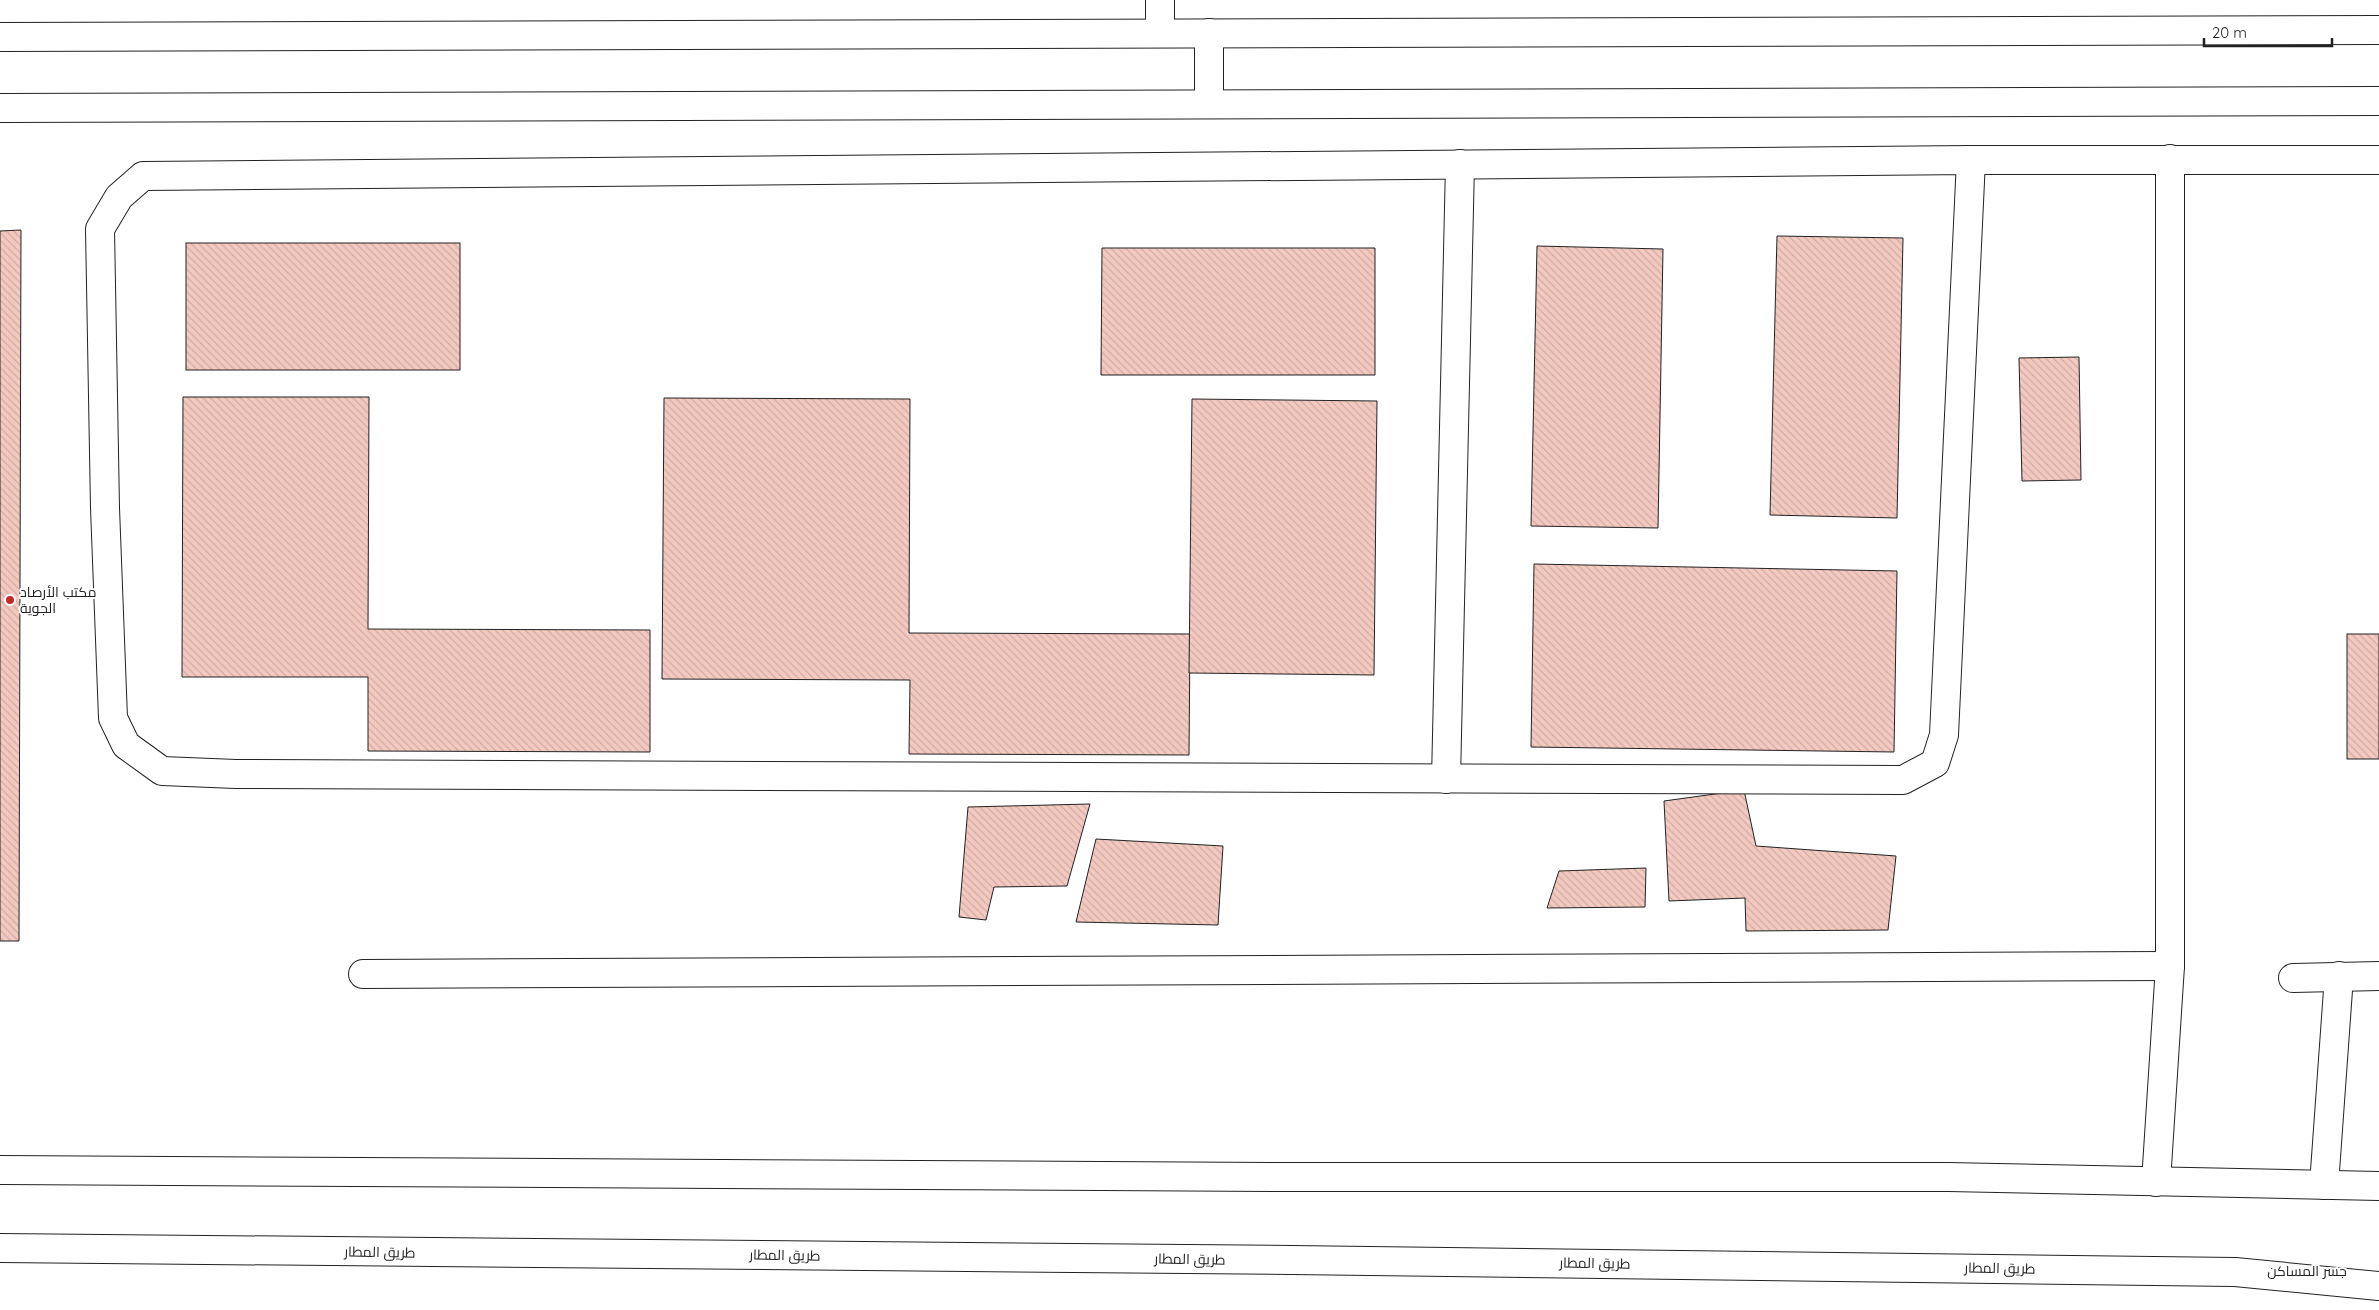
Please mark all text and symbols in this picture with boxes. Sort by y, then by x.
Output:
scale bar [2204,15,2332,47]
text: 20 m [2212,23,2247,42]
place label: مكتب الأرصاد الجوية [20,583,96,617]
marker: مكتب الأرصاد الجوية [4,594,16,606]
street label: طريق المطار [343,1242,416,1262]
street label: طريق المطار [748,1245,821,1265]
street label: طريق المطار [1153,1249,1226,1269]
street label: طريق المطار [1558,1253,1631,1273]
street label: طريق المطار [1963,1258,2036,1278]
street label: جسر المساكن [2267,1262,2347,1280]

